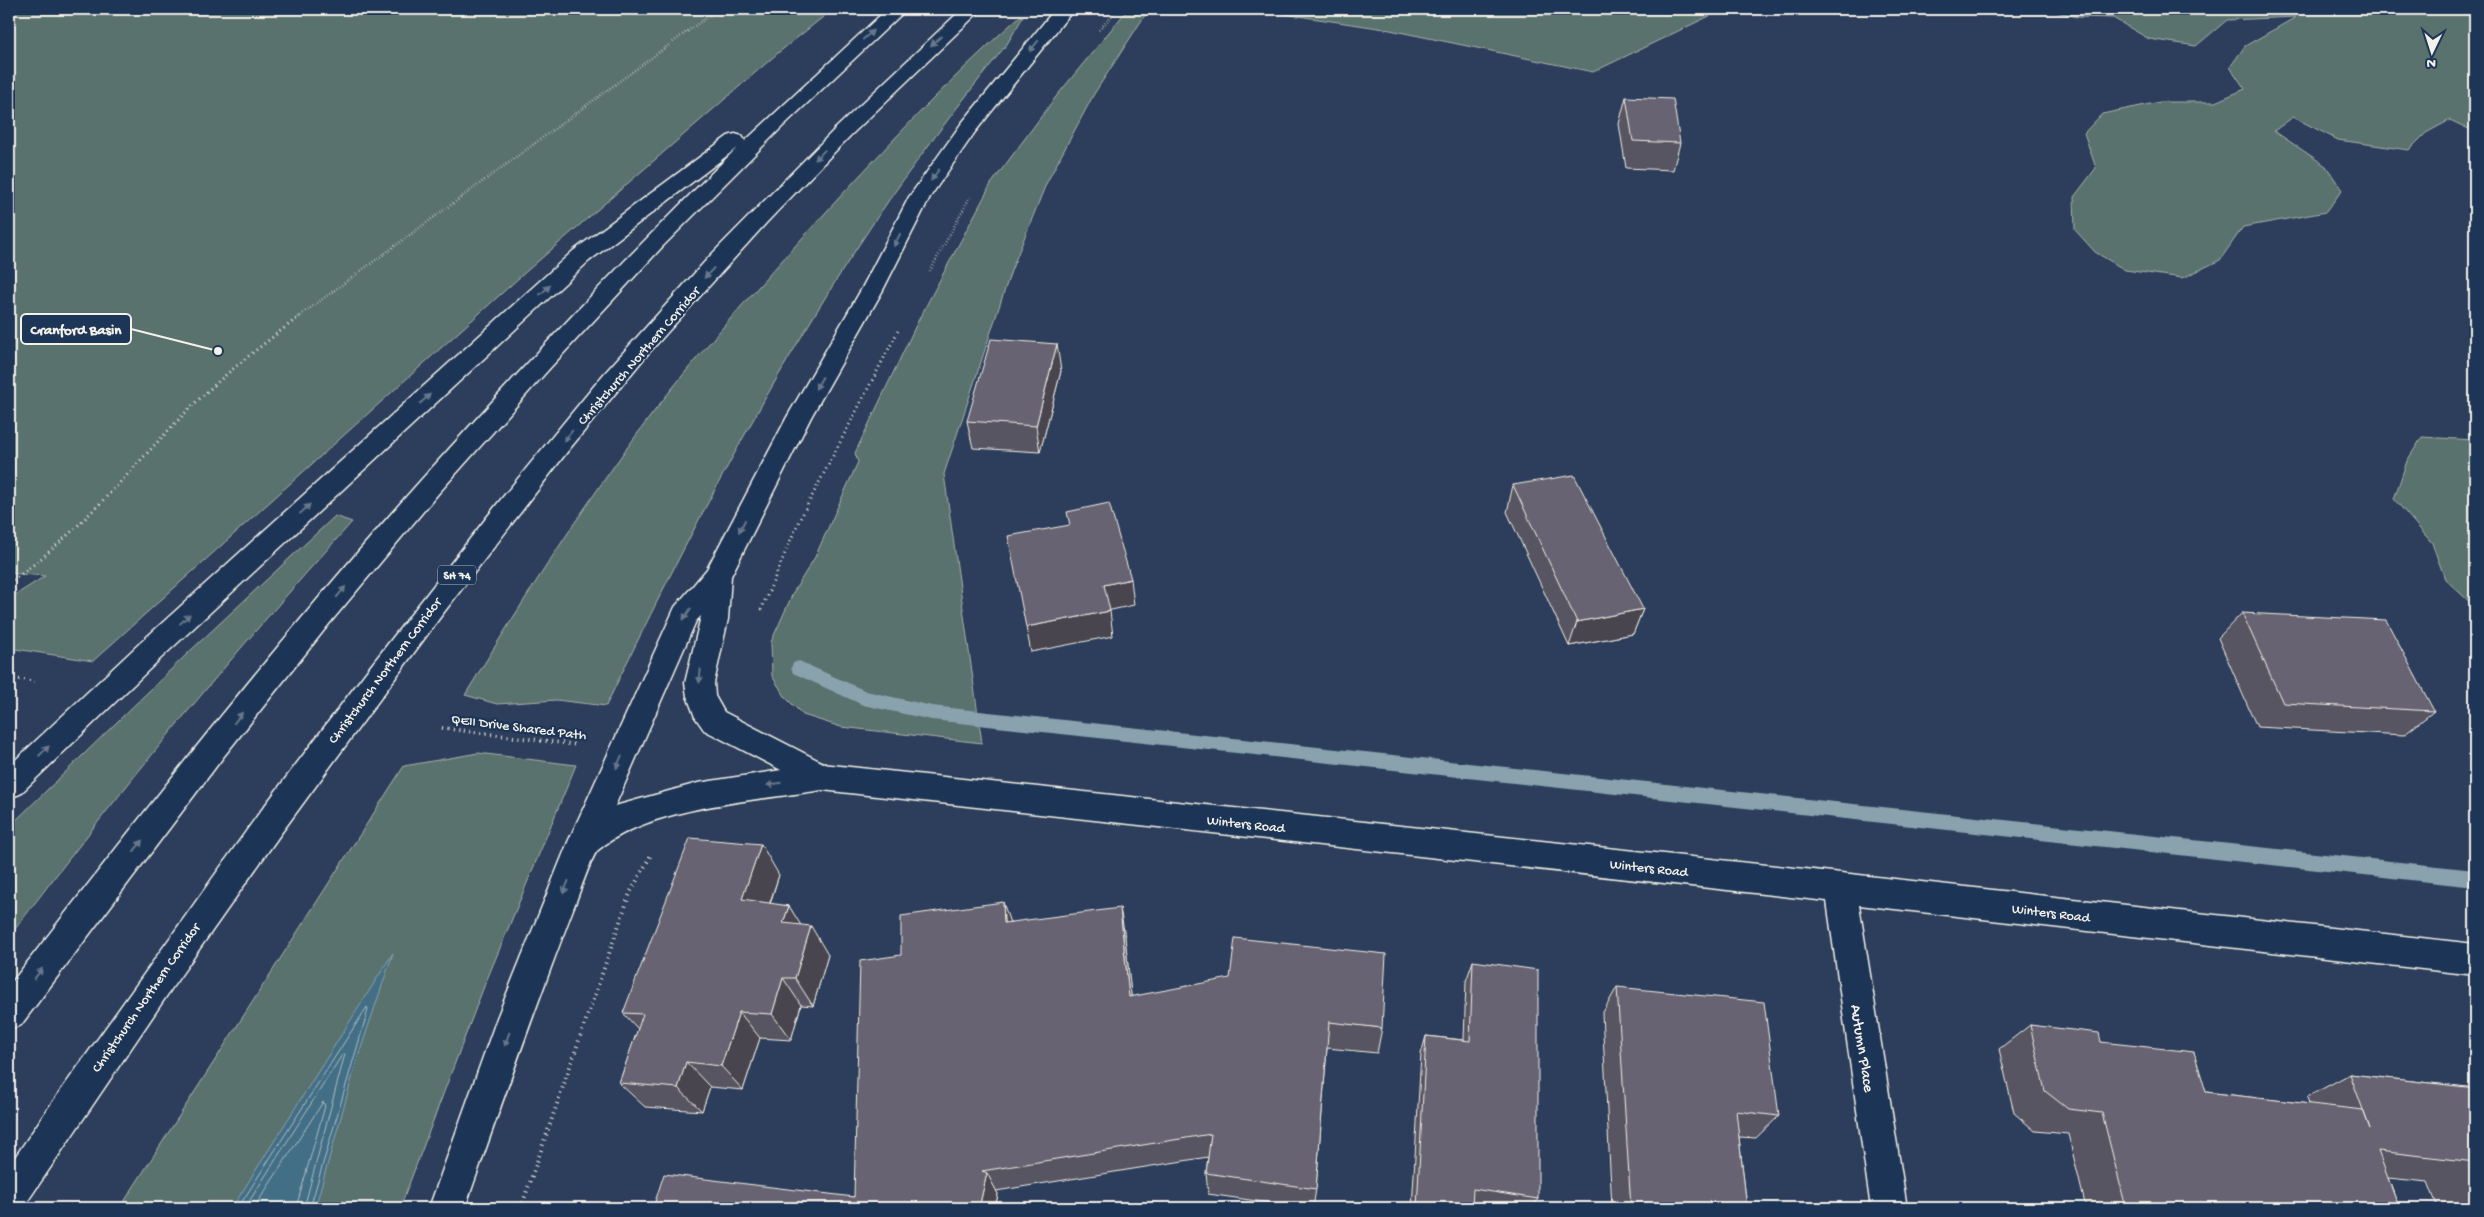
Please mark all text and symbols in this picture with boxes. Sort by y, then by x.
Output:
north arrow [2406,28,2456,78]
one-way arrow [862,29,874,41]
one-way arrow [930,36,943,47]
one-way arrow [1029,40,1040,53]
text: N [2426,54,2436,71]
one-way arrow [815,149,827,161]
one-way arrow [930,168,940,182]
one-way arrow [893,233,901,248]
one-way arrow [703,267,715,279]
street label: Christchurch Northern Corridor [575,283,705,430]
one-way arrow [538,284,550,296]
callout: Cranford Basin [21,314,131,344]
text: Cranford Basin [30,322,122,340]
one-way arrow [815,375,823,390]
one-way arrow [418,393,430,405]
one-way arrow [562,429,574,441]
one-way arrow [298,503,310,515]
one-way arrow [738,519,746,533]
road number: SH 74 [438,566,476,584]
one-way arrow [335,587,347,599]
street label: Christchurch Northern Corridor [326,594,447,748]
one-way arrow [682,608,692,621]
one-way arrow [179,613,191,625]
one-way arrow [696,668,704,684]
one-way arrow [233,712,244,725]
street label: QEII Drive Shared Path [450,712,588,745]
one-way arrow [37,745,49,757]
one-way arrow [614,755,622,769]
one-way arrow [765,781,781,789]
street label: Winters Road [1206,813,1287,838]
one-way arrow [132,840,143,853]
street label: Winters Road [1609,857,1690,882]
one-way arrow [562,880,570,895]
street label: Winters Road [2011,901,2092,928]
street label: Christchurch Northern Corridor [89,920,206,1076]
one-way arrow [33,967,43,981]
street label: Autumn Place [1844,1003,1877,1095]
one-way arrow [503,1031,510,1046]

